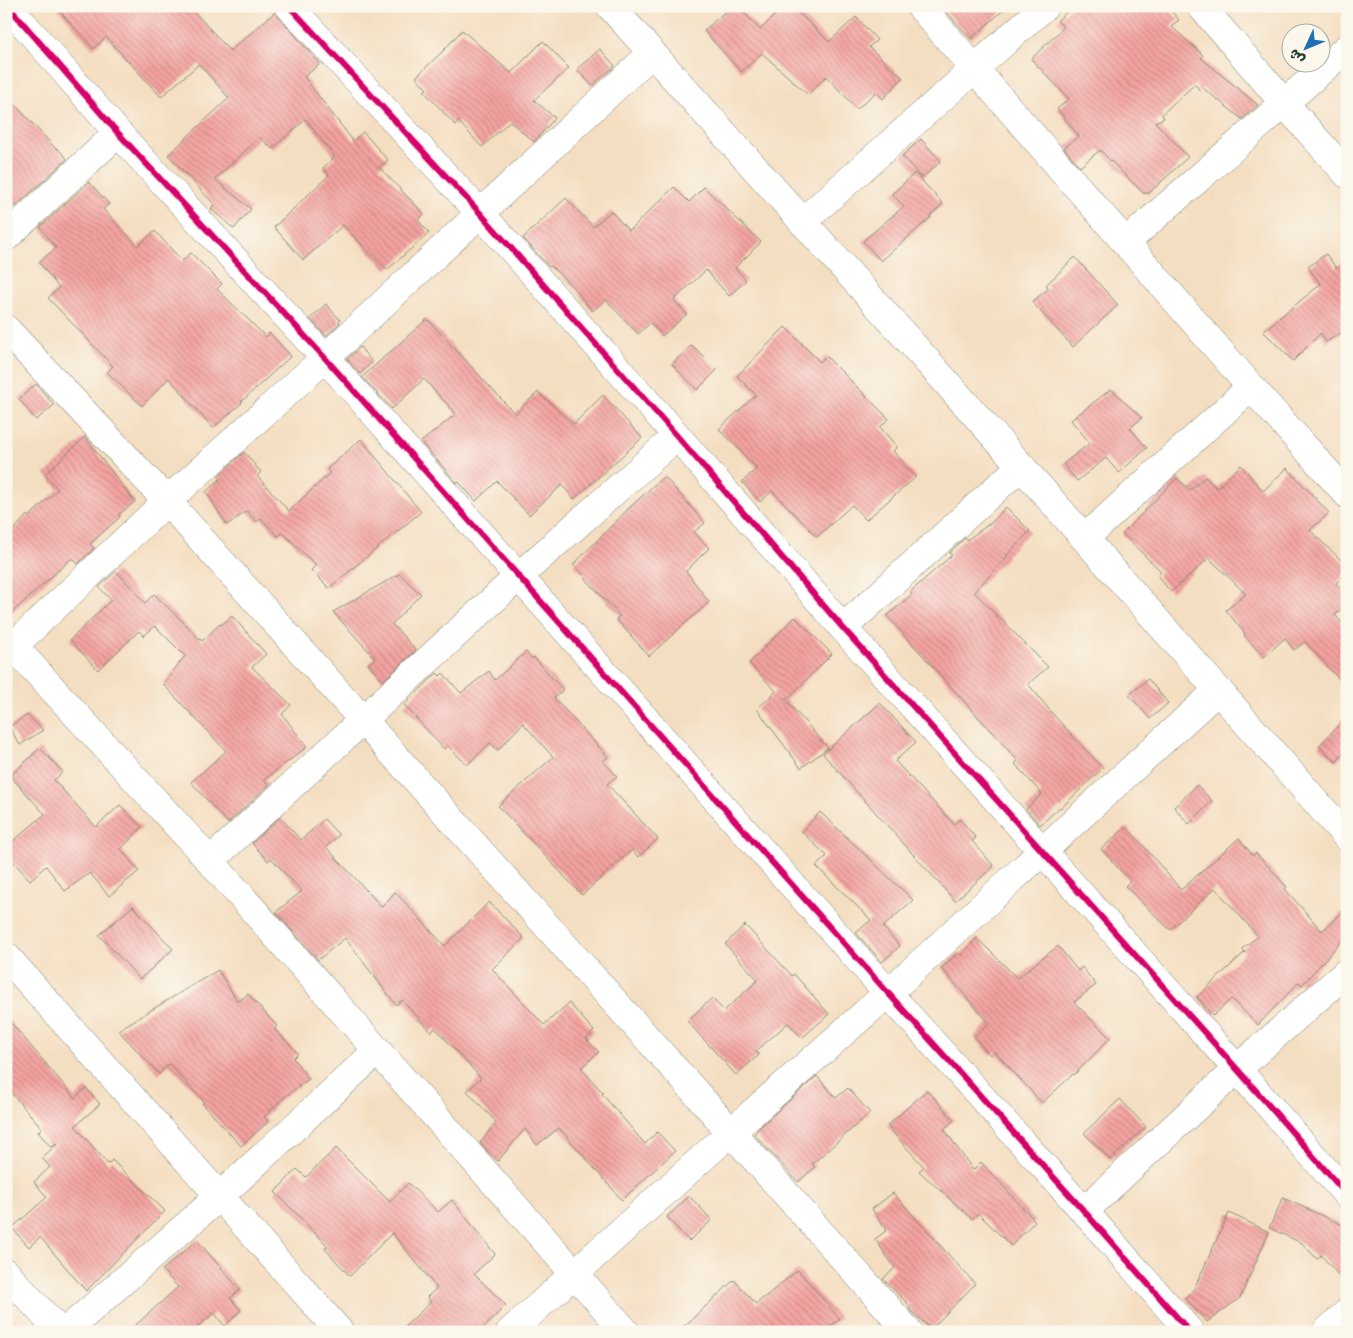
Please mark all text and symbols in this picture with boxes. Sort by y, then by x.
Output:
north arrow [1280,22,1330,72]
text: ش [1283,45,1309,70]

